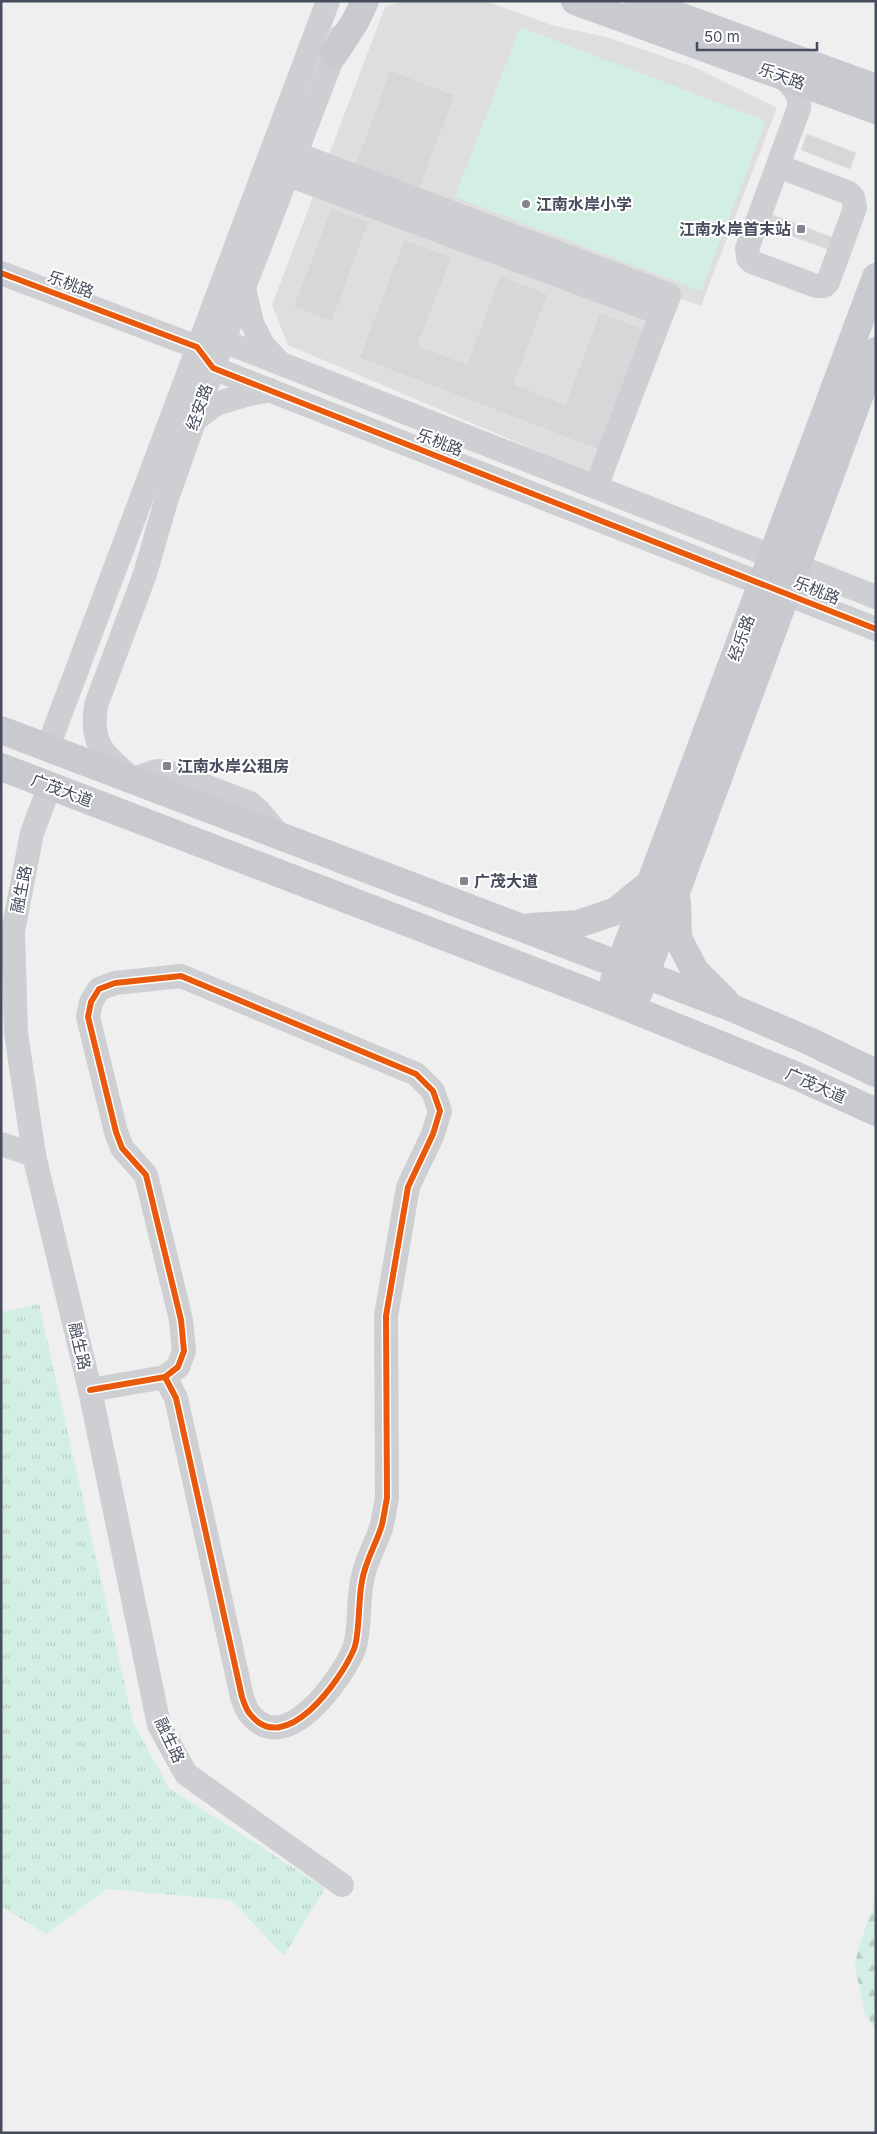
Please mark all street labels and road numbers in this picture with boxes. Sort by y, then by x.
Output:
street label: 乐天路 [756,58,808,94]
street label: 乐桃路 [45,266,97,302]
street label: 经安路 [182,381,216,433]
street label: 乐桃路 [414,424,466,460]
street label: 乐桃路 [791,572,843,608]
street label: 经乐路 [723,612,759,664]
street label: 广茂大道 [29,769,95,811]
street label: 融生路 [7,864,35,914]
street label: 广茂大道 [783,1063,849,1107]
street label: 融生路 [65,1320,95,1372]
street label: 融生路 [151,1714,189,1766]

